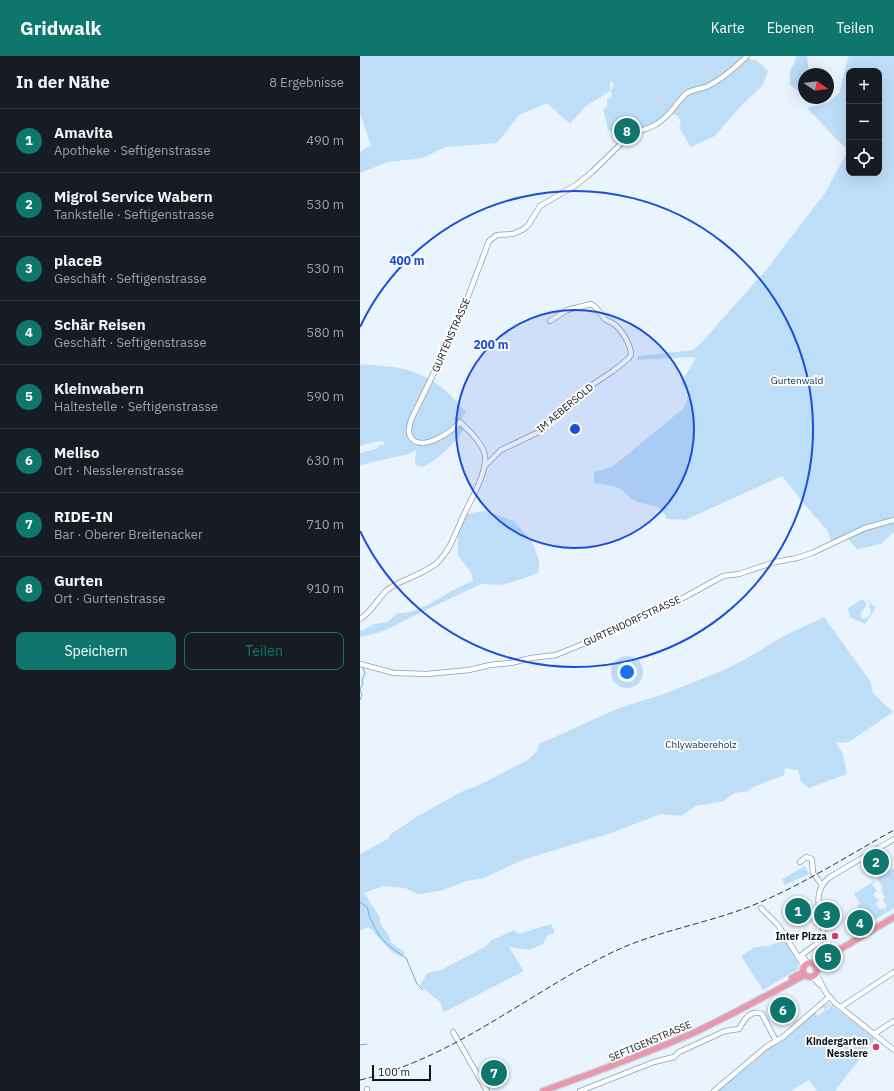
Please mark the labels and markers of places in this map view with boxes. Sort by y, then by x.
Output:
pin: 8 [614,116,640,146]
centre of rings [568,422,582,436]
pin: 2 [863,847,889,877]
pin: 1 [785,896,811,926]
pin: 3 [814,900,840,930]
pin: 4 [847,908,873,938]
place label: Inter Pizza [775,930,827,943]
marker: Inter Pizza [830,931,840,941]
pin: 5 [815,942,841,972]
pin: 6 [770,995,796,1025]
place label: Kindergarten Nesslere [806,1035,868,1060]
marker: Kindergarten Nesslere [871,1042,881,1052]
pin: 7 [481,1058,507,1088]

